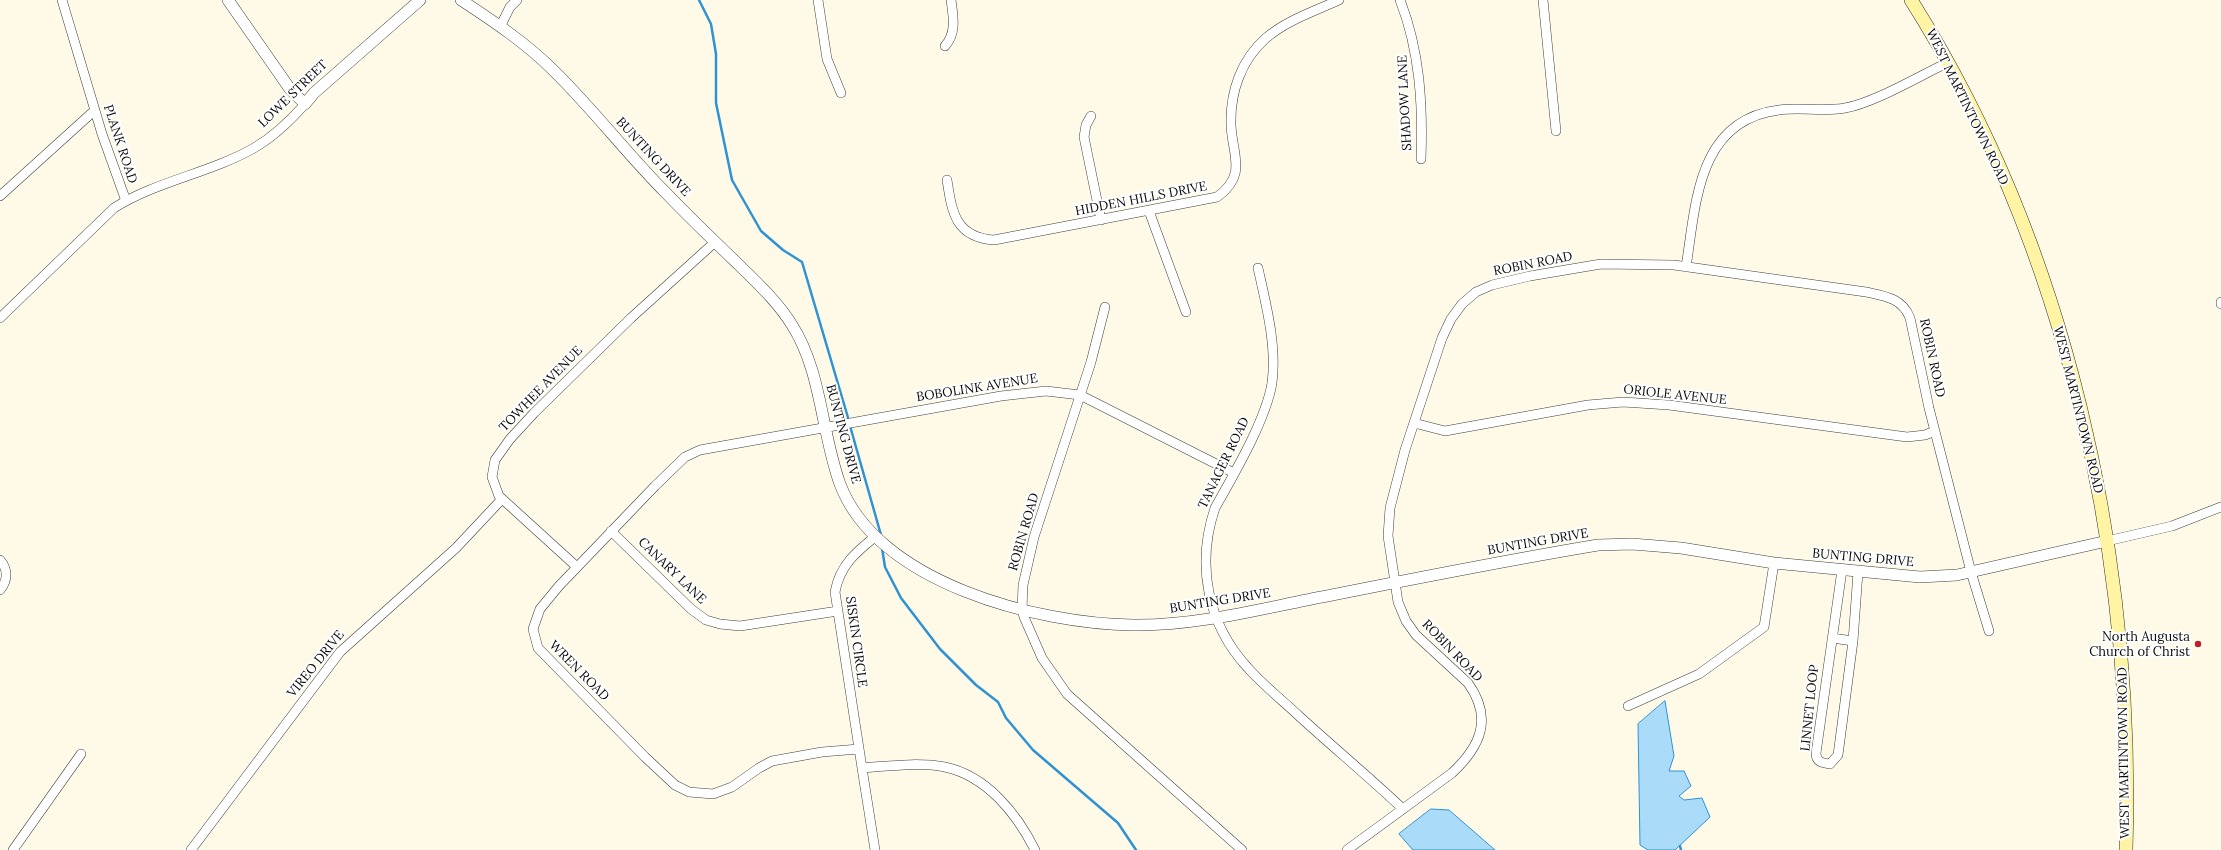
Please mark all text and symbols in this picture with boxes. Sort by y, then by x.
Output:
street label: WEST MARTINTOWN ROAD [1922,26,2012,188]
street label: SHADOW LANE [1395,55,1415,151]
street label: LOWE STREET [255,57,331,131]
street label: PLANK ROAD [100,103,140,185]
street label: BUNTING DRIVE [612,114,694,200]
street label: HIDDEN HILLS DRIVE [1074,179,1208,219]
street label: ROBIN ROAD [1492,249,1574,279]
street label: ROBIN ROAD [1916,317,1948,399]
street label: WEST MARTINTOWN ROAD [2050,325,2106,495]
street label: TOWHEE AVENUE [496,343,586,435]
street label: BOBOLINK AVENUE [915,371,1039,405]
street label: ORIOLE AVENUE [1623,382,1727,408]
street label: BUNTING DRIVE [822,383,864,485]
street label: TANAGER ROAD [1195,415,1253,511]
street label: ROBIN ROAD [1005,491,1043,573]
street label: BUNTING DRIVE [1486,525,1590,559]
street label: CANARY LANE [635,535,709,607]
street label: BUNTING DRIVE [1811,546,1915,570]
street label: BUNTING DRIVE [1168,585,1272,617]
street label: SISKIN CIRCLE [842,595,870,689]
street label: ROBIN ROAD [1419,617,1485,685]
street label: VIREO DRIVE [284,627,348,701]
place label: North Augusta Church of Christ [2089,629,2190,660]
street label: WREN ROAD [546,638,612,704]
marker: North Augusta Church of Christ [2193,639,2203,649]
street label: LINNET LOOP [1798,664,1822,752]
street label: WEST MARTINTOWN ROAD [2115,667,2133,839]

